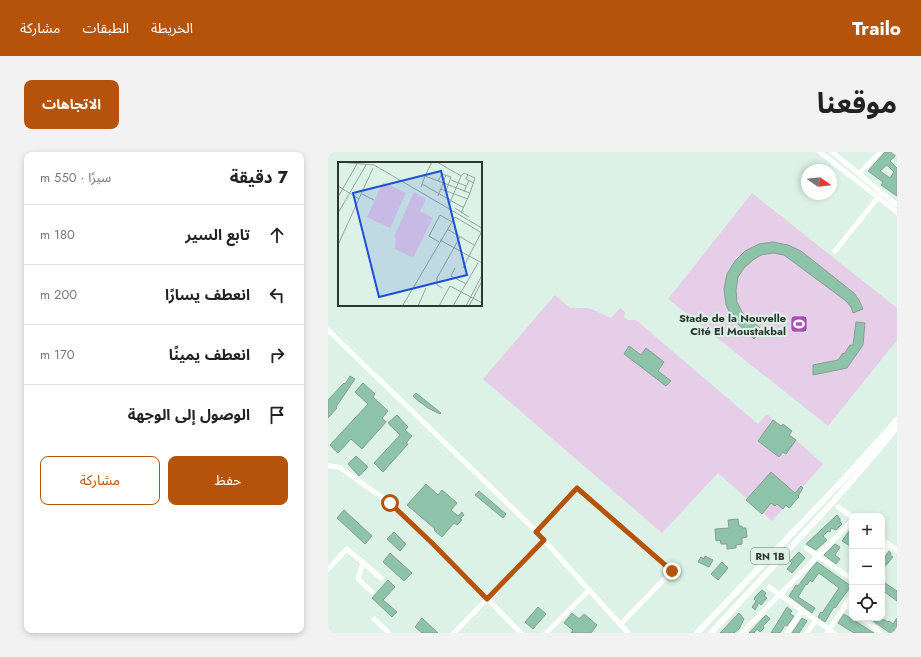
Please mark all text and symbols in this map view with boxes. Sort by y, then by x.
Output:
text: Trailo [852,15,901,42]
text: مشاركة [20,18,60,38]
text: الطبقات [82,18,129,38]
text: الخريطة [151,18,193,38]
button: الاتجاهات [24,80,119,129]
text: موقعنا [817,83,897,124]
inset map [338,162,482,306]
north arrow [801,164,837,200]
text: 7 دقيقة [230,165,288,189]
text: سيرًا · 550 m [40,168,111,187]
text: تابع السير [185,224,250,246]
icon: ahead [266,224,288,246]
text: 180 m [40,225,75,244]
text: انعطف يسارًا [165,284,250,306]
icon: left [266,284,288,306]
text: 200 m [40,285,77,304]
place label: Stade de la Nouvelle Cité El Moustakbal [679,310,786,339]
sports icon: Stade de la Nouvelle Cité El Moustakbal [789,314,809,334]
text: انعطف يمينًا [169,344,250,366]
icon: right [266,344,288,366]
text: 170 m [40,345,75,364]
text: الوصول إلى الوجهة [128,404,250,426]
icon: arrive [266,404,288,426]
button: مشاركة [40,456,160,505]
button: حفظ [168,456,288,505]
route start [381,494,399,512]
map controls [849,513,885,621]
button: + [849,513,885,549]
road number: RN 1B [751,548,789,564]
button: − [849,549,885,585]
route end [663,562,681,580]
button: locate [849,585,885,621]

